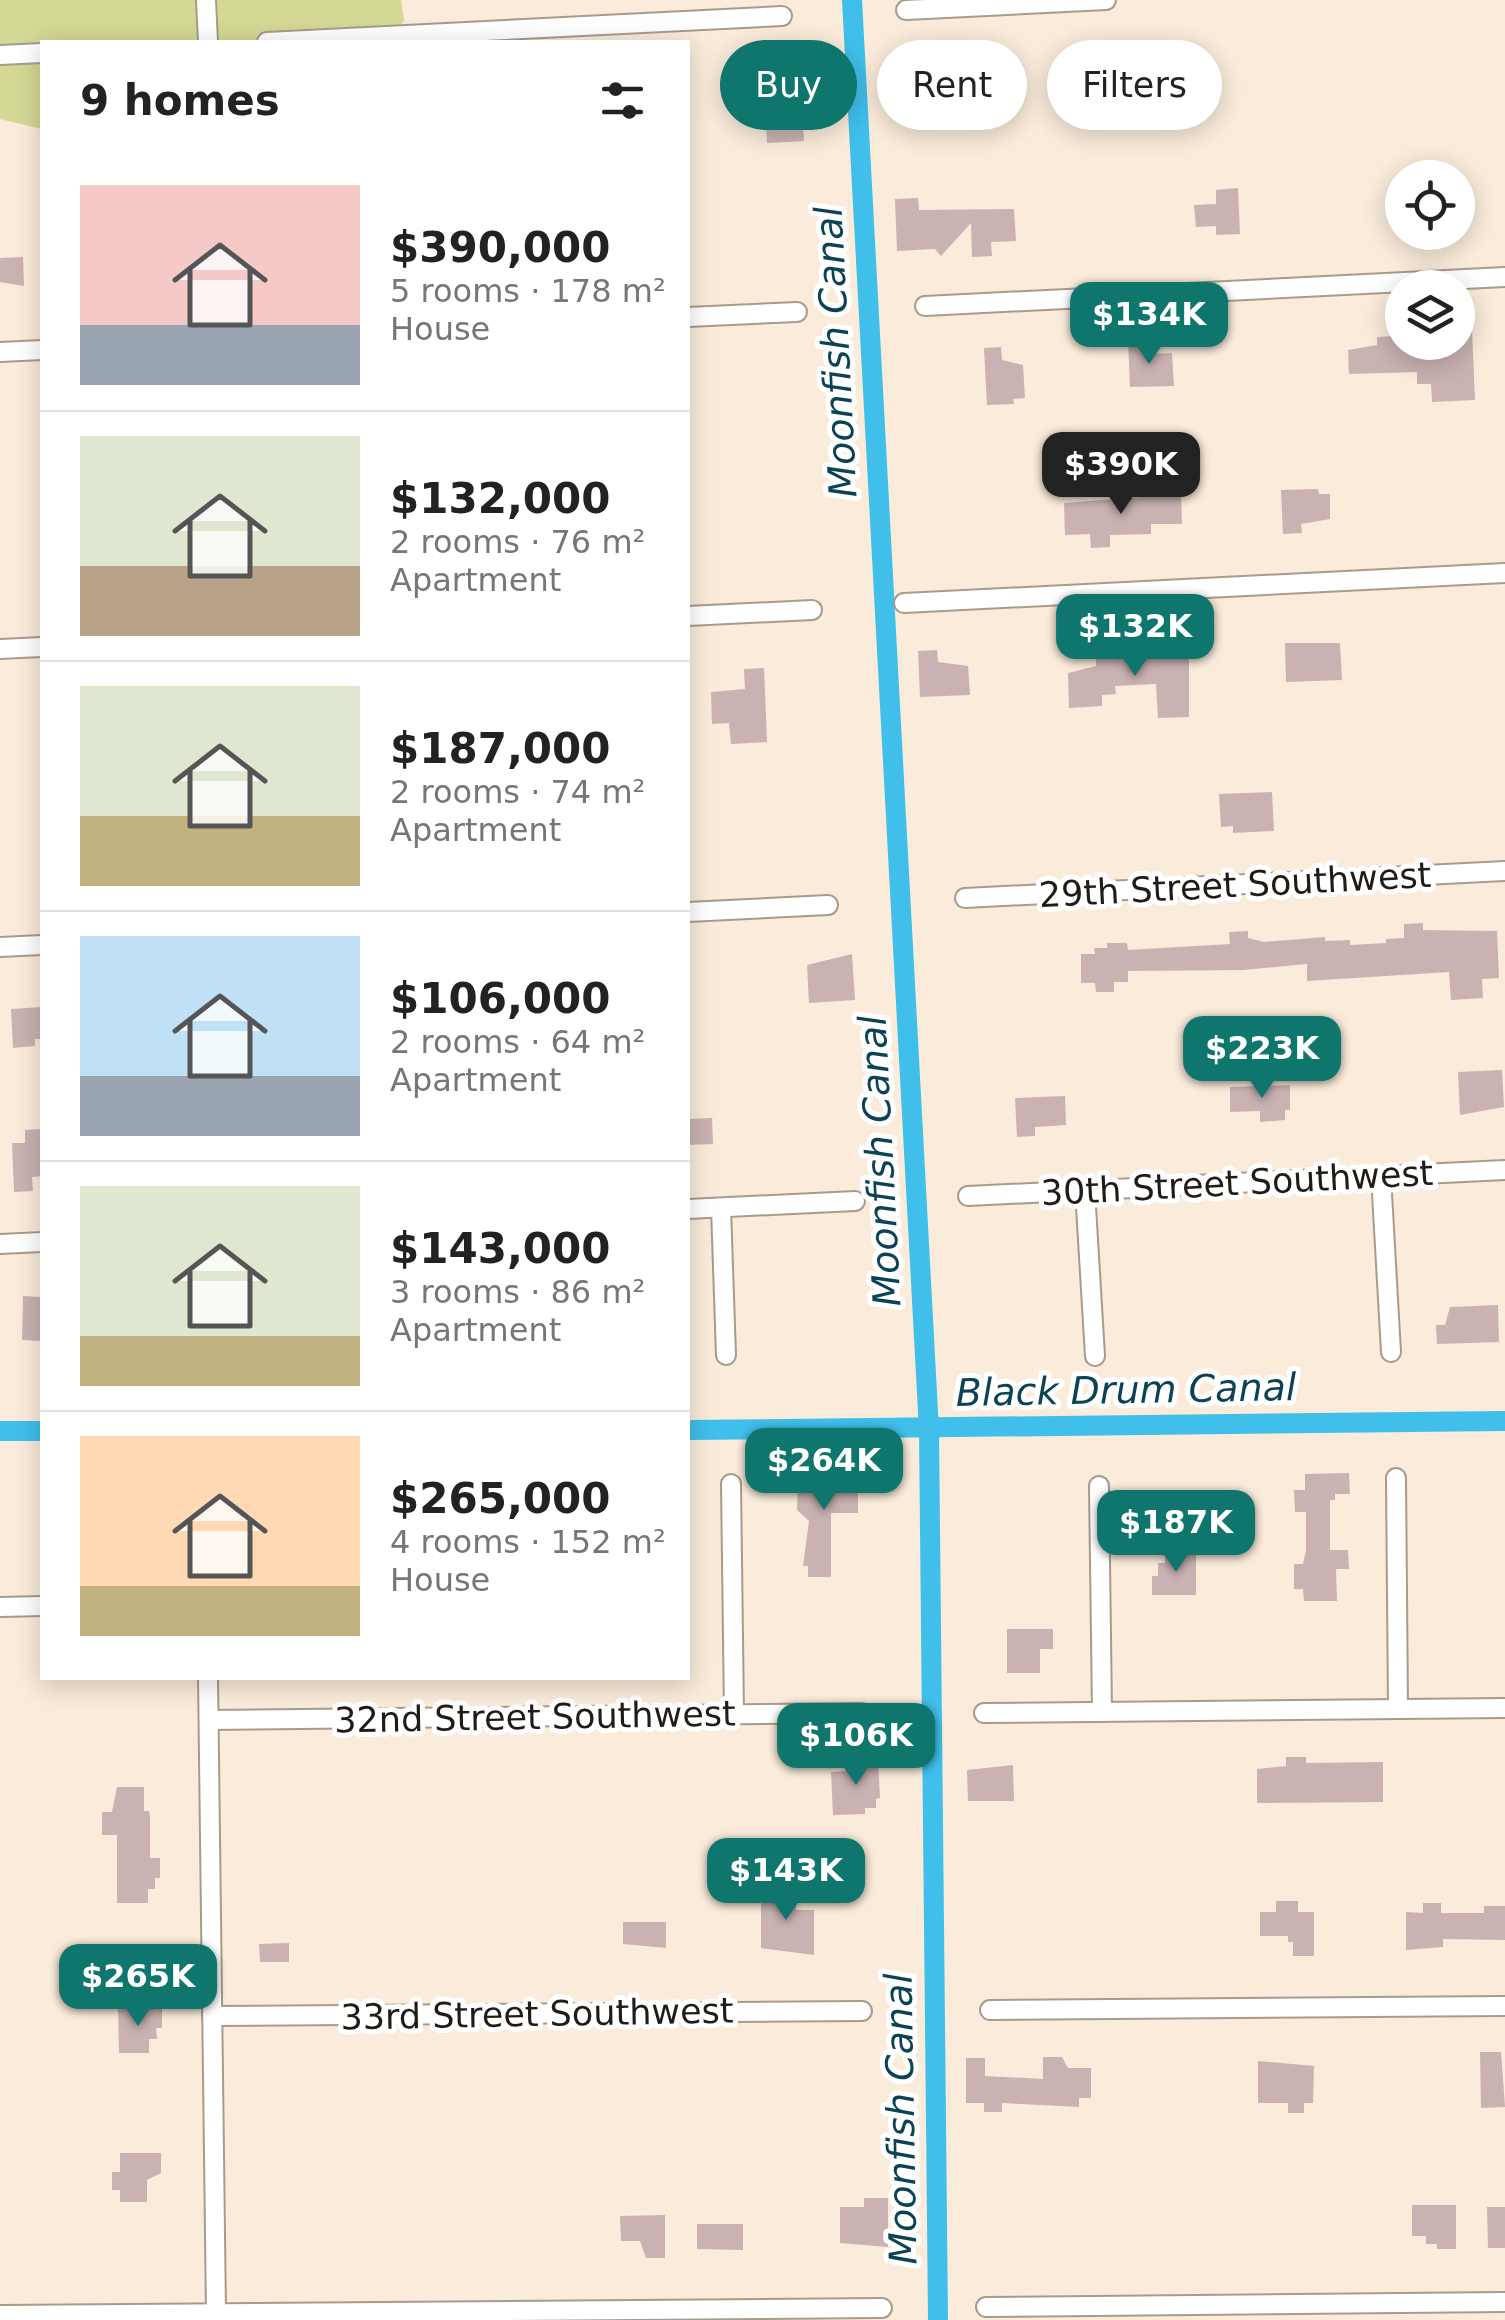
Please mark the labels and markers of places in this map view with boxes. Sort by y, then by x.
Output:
pin: $134K [1079,282,1219,367]
pin: $390K [1051,432,1191,517]
pin: $132K [1065,594,1205,679]
pin: $223K [1192,1016,1332,1101]
pin: $264K [754,1428,894,1513]
pin: $187K [1106,1490,1246,1575]
pin: $106K [786,1703,926,1788]
pin: $143K [716,1838,856,1923]
pin: $265K [68,1944,208,2029]

